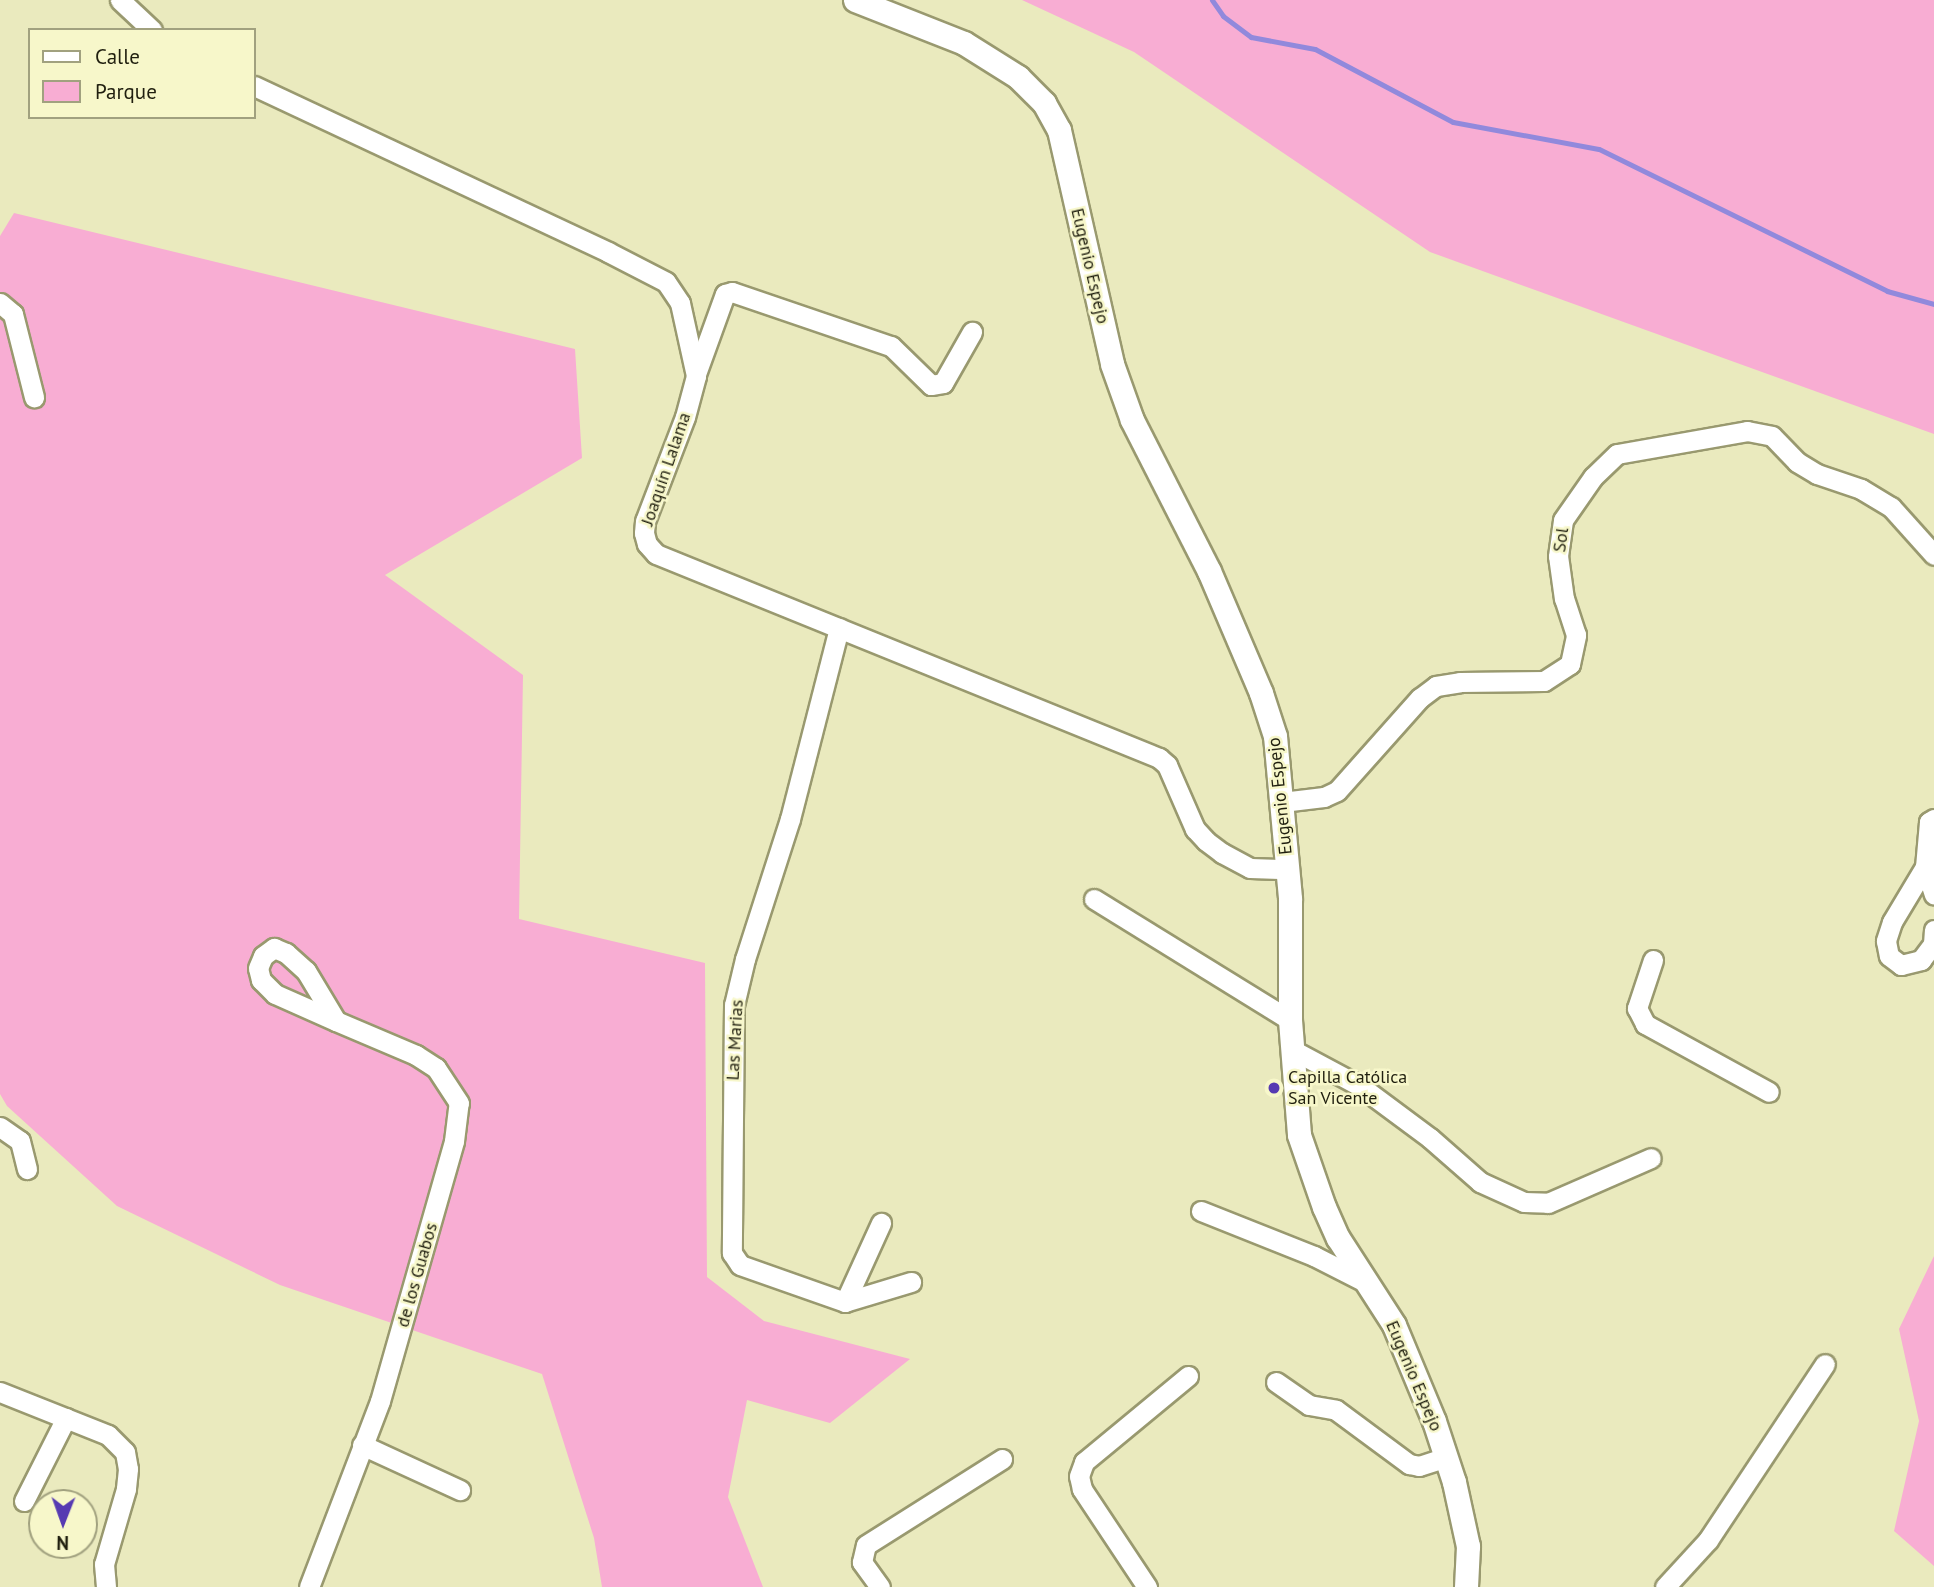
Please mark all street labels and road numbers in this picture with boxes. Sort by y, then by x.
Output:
street label: Eugenio Espejo [1066,206,1114,326]
street label: Joaquín Lalama [637,410,695,528]
street label: Sol [1549,526,1573,554]
street label: Eugenio Espejo [1263,736,1297,856]
street label: Las Marias [722,999,748,1081]
street label: de los Guabos [392,1220,442,1330]
street label: Eugenio Espejo [1381,1318,1447,1434]

